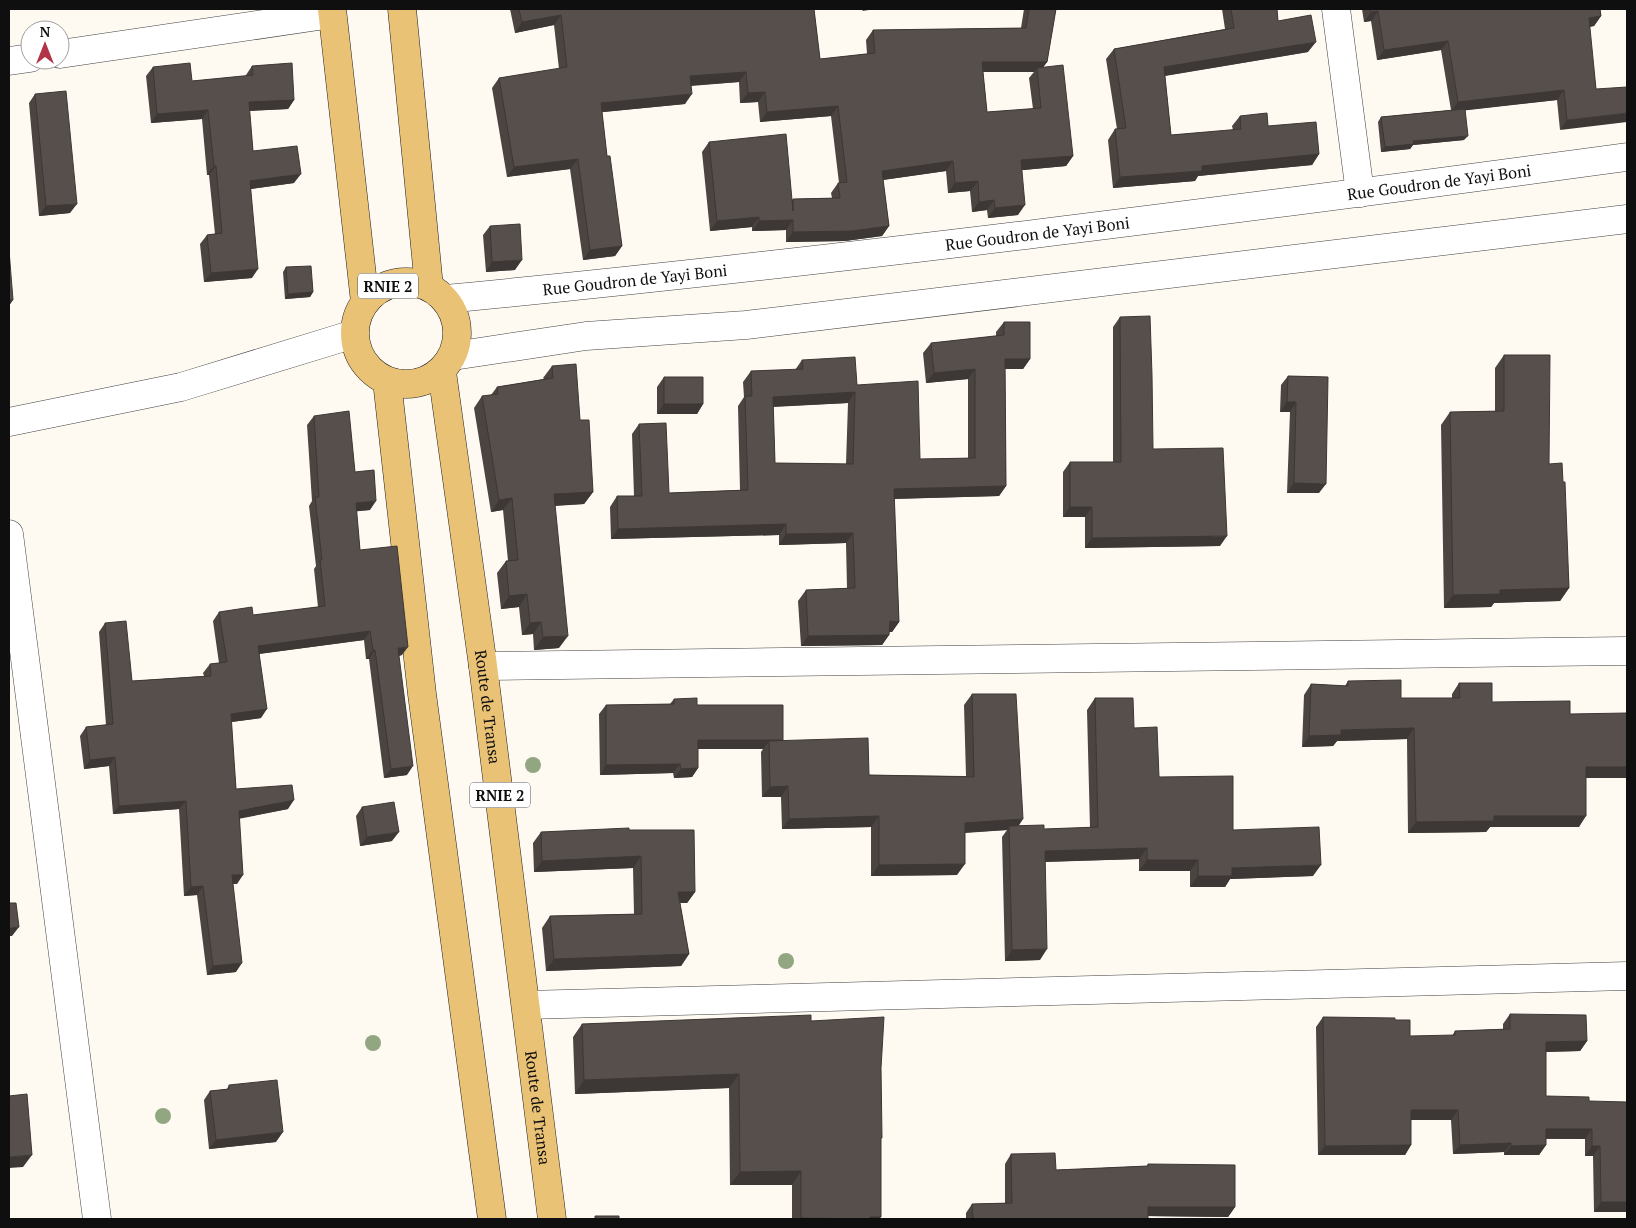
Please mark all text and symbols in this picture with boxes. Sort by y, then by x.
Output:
north arrow [20,20,70,70]
text: N [40,22,51,41]
street label: Rue Goudron de Yayi Boni [1346,159,1533,205]
street label: Rue Goudron de Yayi Boni [944,211,1131,256]
street label: Rue Goudron de Yayi Boni [542,259,729,300]
road number: RNIE 2 [358,274,418,298]
street label: Route de Transa [470,648,506,765]
road number: RNIE 2 [470,782,530,808]
street label: Route de Transa [520,1049,556,1166]

